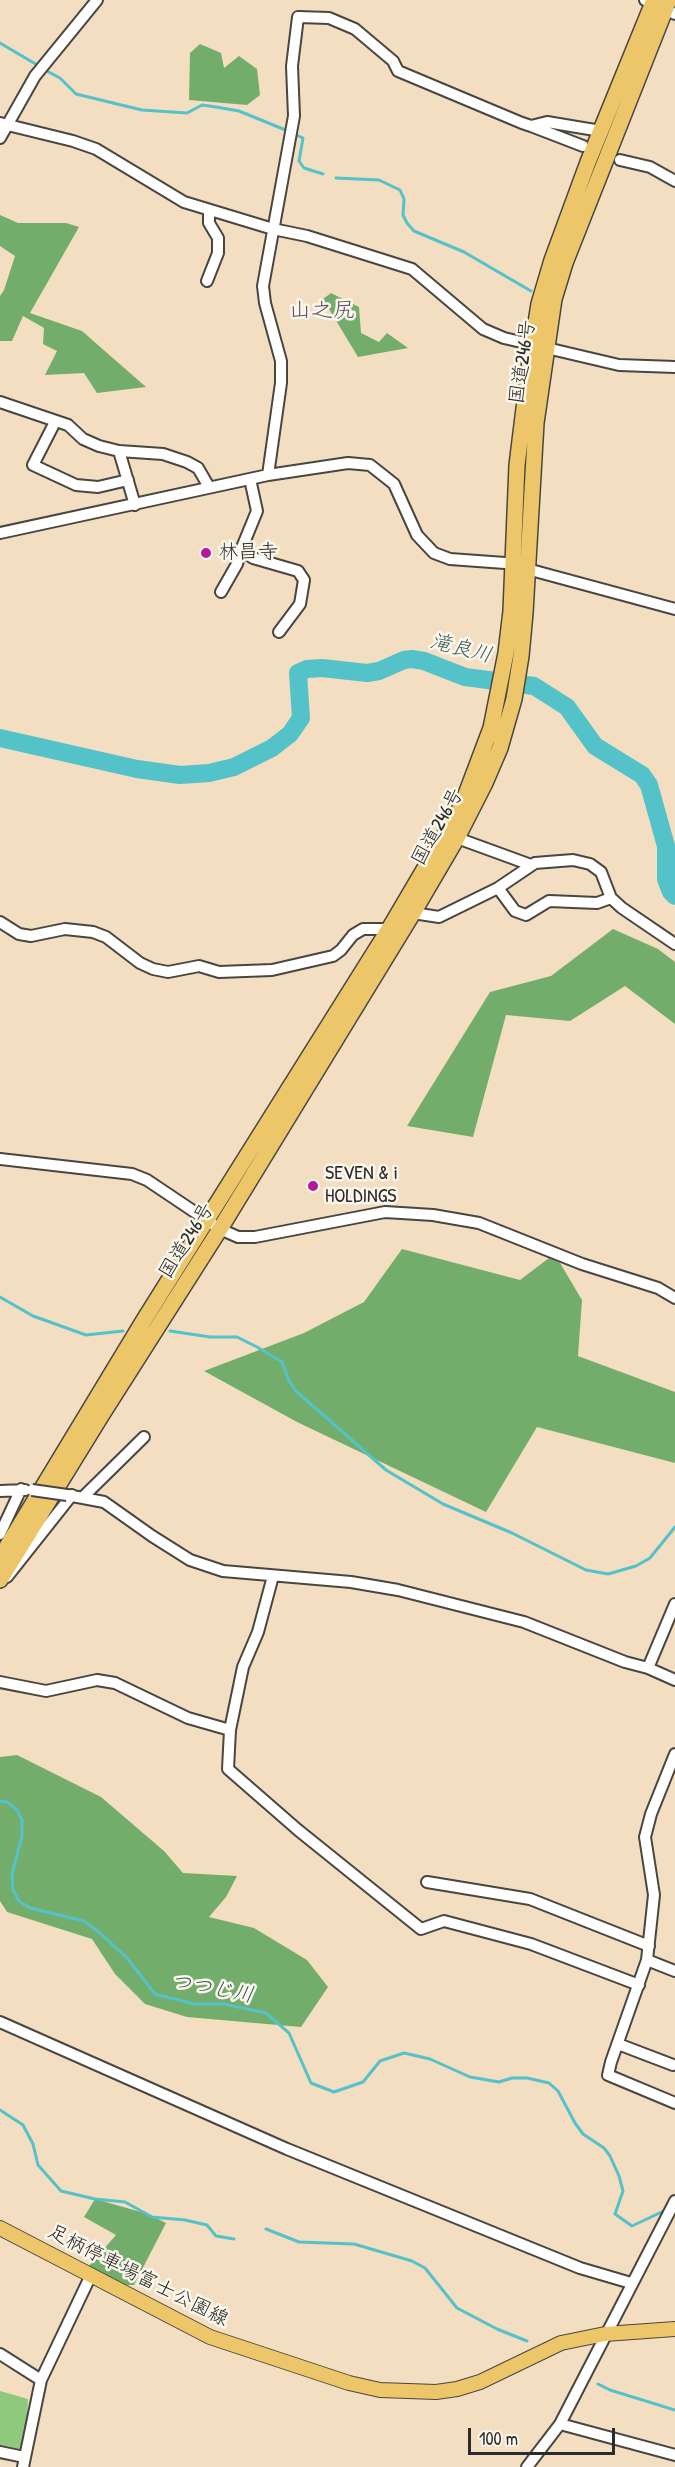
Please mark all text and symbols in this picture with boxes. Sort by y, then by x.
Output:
district label: 山之尻 [289,298,355,324]
street label: 国道246号 [505,318,541,406]
place label: 林昌寺 [218,541,278,565]
marker: 林昌寺 [199,546,213,560]
water label: 滝良川 [427,629,495,669]
street label: 国道246号 [407,784,469,870]
place label: SEVEN & i HOLDINGS [325,1162,398,1209]
marker: SEVEN & i HOLDINGS [306,1179,320,1193]
street label: 国道246号 [154,1199,220,1283]
water label: つつじ川 [168,1969,256,2009]
street label: 足柄停車場富士公園線 [43,2220,233,2332]
scale bar [471,2416,618,2454]
text: 100 m [479,2426,518,2451]

